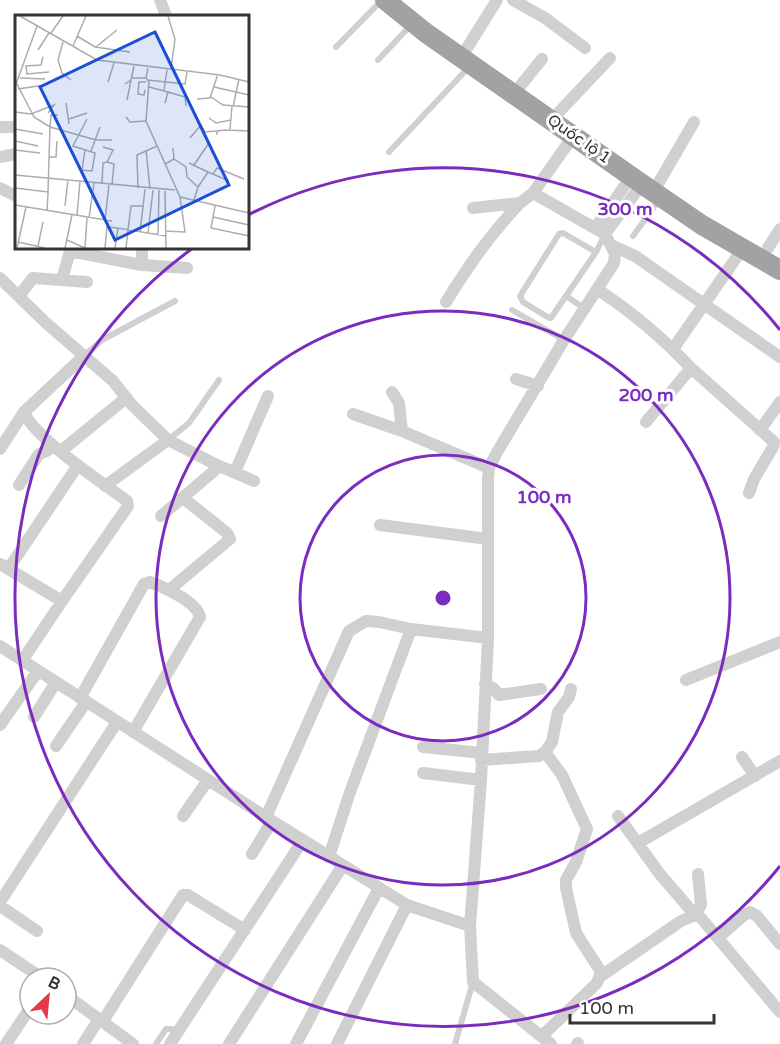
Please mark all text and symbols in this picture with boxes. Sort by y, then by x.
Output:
inset map [15,15,249,249]
street label: Quốc lộ 1 [543,110,615,168]
text: 300 m [597,198,653,220]
text: 200 m [618,384,674,406]
text: 100 m [516,486,572,508]
centre of rings [433,588,453,608]
north arrow [18,966,78,1026]
text: B [45,972,64,995]
scale bar [570,987,714,1025]
text: 100 m [579,997,634,1019]

